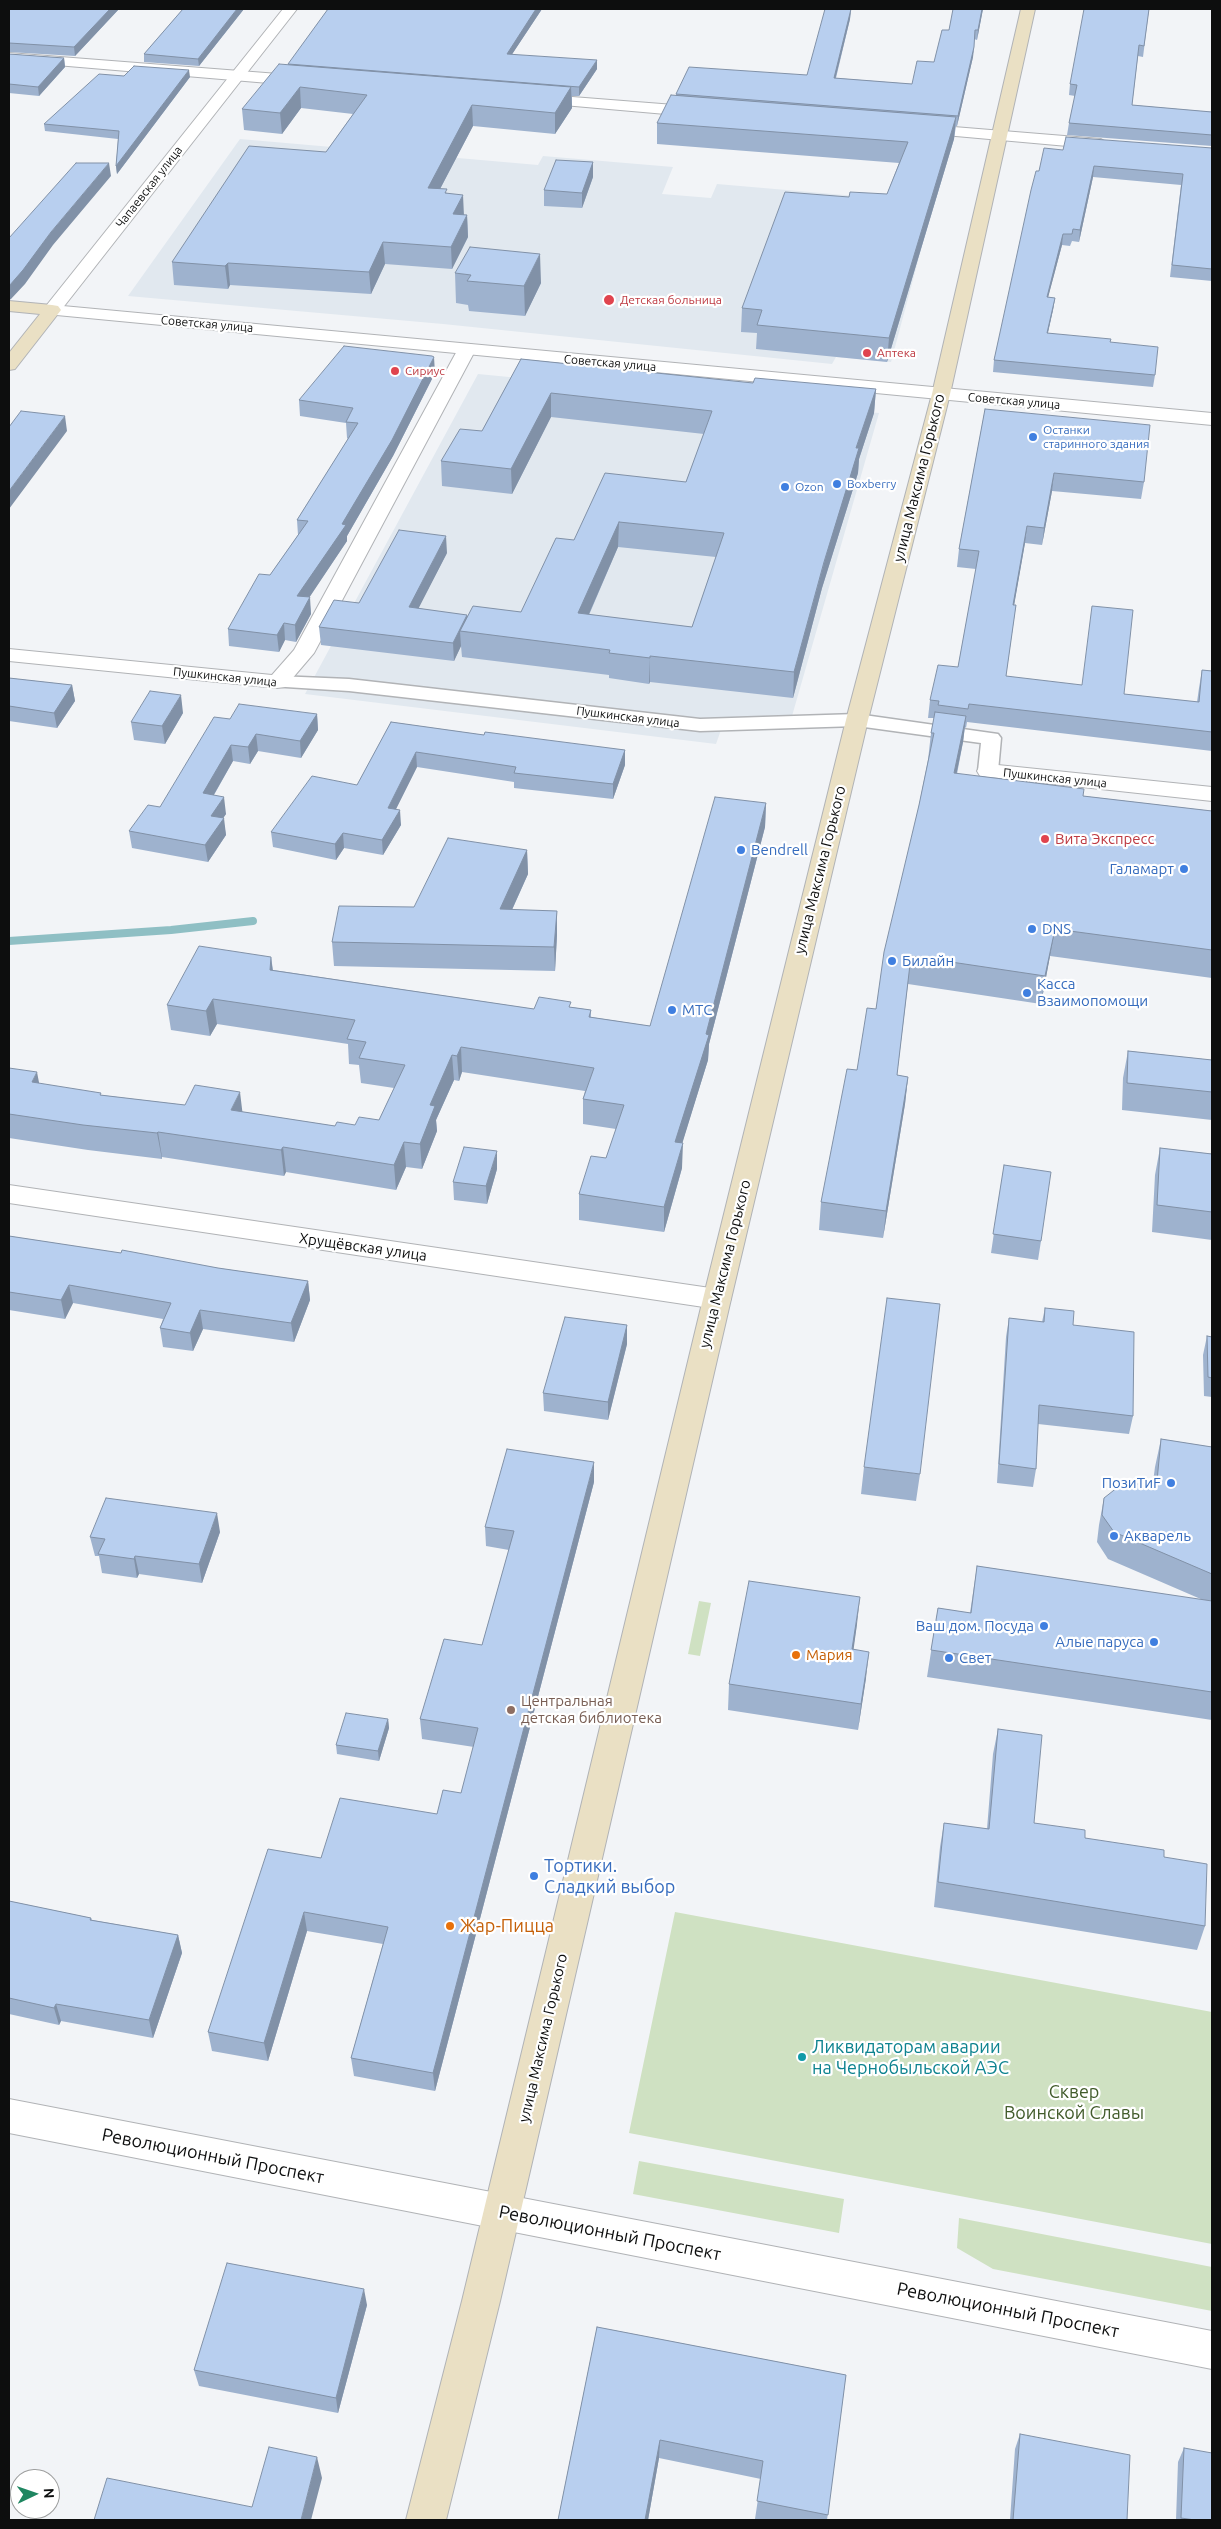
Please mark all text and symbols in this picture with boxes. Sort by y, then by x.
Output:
street label: Чапаевская улица [113,143,185,231]
marker: Детская больница [602,293,616,307]
place label: Детская больница [620,293,722,307]
street label: Советская улица [160,313,254,335]
place label: Аптека [877,346,916,360]
marker: Аптека [861,347,873,359]
street label: Советская улица [563,352,657,374]
place label: Сириус [405,364,445,378]
marker: Сириус [389,365,401,377]
street label: Советская улица [967,390,1061,412]
street label: улица Максима Горького [889,392,949,564]
place label: Останки старинного здания [1043,423,1150,451]
marker: Останки старинного здания [1027,431,1039,443]
place label: Boxberry [847,477,896,491]
marker: Boxberry [831,478,843,490]
place label: Ozon [795,480,824,494]
marker: Ozon [779,481,791,493]
street label: Пушкинская улица [173,664,277,690]
street label: Пушкинская улица [575,704,681,730]
street label: Пушкинская улица [1003,765,1107,791]
street label: улица Максима Горького [790,784,850,956]
place label: Вита Экспресс [1055,830,1154,848]
marker: Вита Экспресс [1039,833,1051,845]
place label: Bendrell [751,841,808,859]
marker: Bendrell [735,844,747,856]
place label: Галамарт [1110,860,1174,878]
marker: Галамарт [1178,863,1190,875]
place label: DNS [1042,920,1071,938]
marker: DNS [1026,923,1038,935]
place label: Билайн [902,952,954,970]
marker: Билайн [886,955,898,967]
place label: Касса Взаимопомощи [1037,975,1148,1010]
marker: Касса Взаимопомощи [1021,987,1033,999]
place label: МТС [682,1001,712,1019]
marker: МТС [666,1004,678,1016]
street label: улица Максима Горького [695,1178,755,1350]
street label: Хрущёвская улица [298,1229,428,1265]
place label: ПозиТиF [1102,1474,1161,1492]
marker: ПозиТиF [1165,1477,1177,1489]
place label: Акварель [1124,1527,1191,1545]
marker: Акварель [1108,1530,1120,1542]
place label: Ваш дом. Посуда [916,1617,1034,1635]
marker: Ваш дом. Посуда [1038,1620,1050,1632]
place label: Алые паруса [1055,1633,1144,1651]
marker: Алые паруса [1148,1636,1160,1648]
place label: Мария [806,1646,852,1664]
marker: Мария [790,1649,802,1661]
place label: Свет [959,1649,991,1667]
marker: Свет [943,1652,955,1664]
place label: Центральная детская библиотека [521,1692,662,1727]
marker: Центральная детская библиотека [505,1704,517,1716]
place label: Тортики. Сладкий выбор [544,1855,675,1898]
marker: Тортики. Сладкий выбор [528,1870,540,1882]
place label: Жар-Пицца [460,1915,554,1937]
marker: Жар-Пицца [444,1920,456,1932]
street label: улица Максима Горького [515,1952,571,2124]
place label: Ликвидаторам аварии на Чернобыльской АЭС [812,2036,1009,2078]
marker: Ликвидаторам аварии на Чернобыльской АЭС [796,2051,808,2063]
park label: Сквер Воинской Славы [1004,2081,1144,2124]
street label: Революционный Проспект [100,2124,326,2188]
street label: Революционный Проспект [497,2201,723,2265]
street label: Революционный Проспект [895,2278,1121,2342]
north arrow [10,2469,60,2519]
text: N [41,2488,57,2499]

